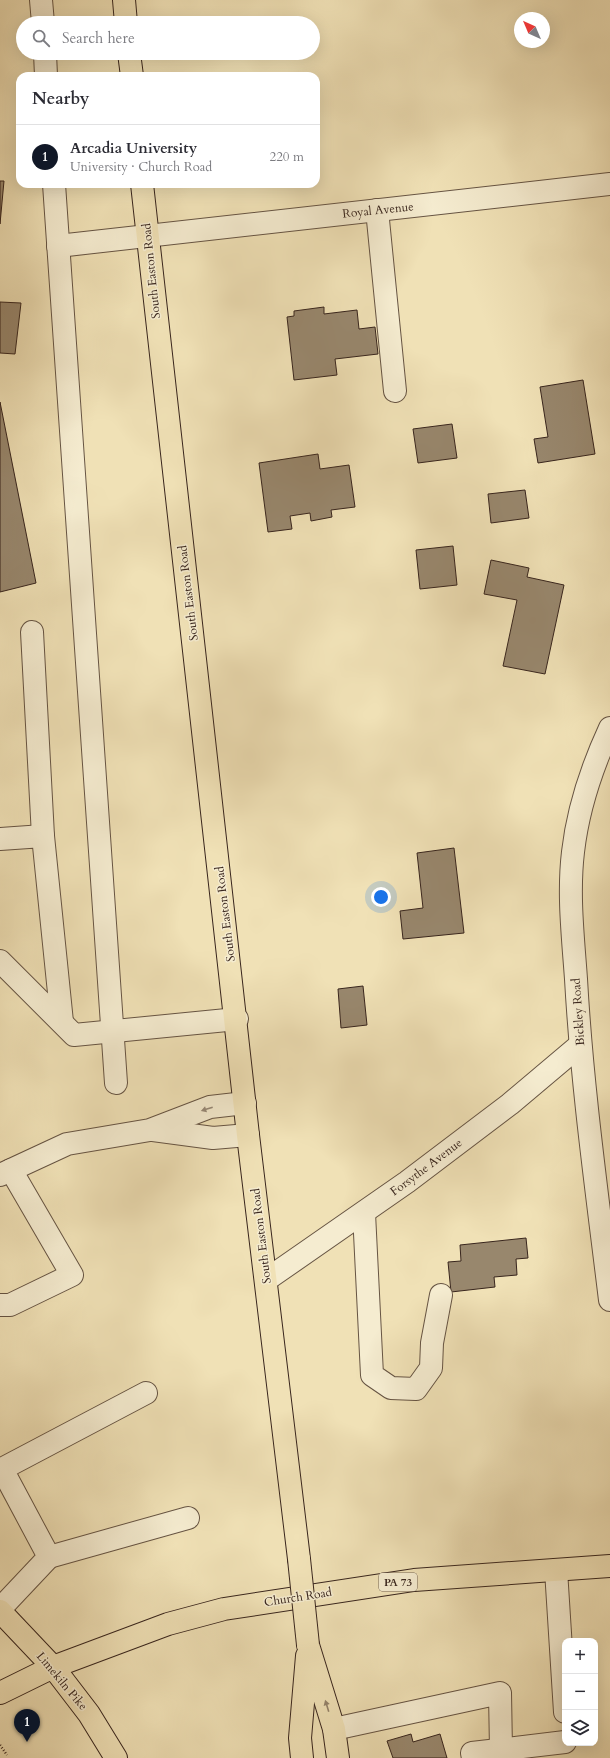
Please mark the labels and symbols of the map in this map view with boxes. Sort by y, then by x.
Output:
north arrow [514,12,550,48]
street label: Royal Avenue [342,198,414,222]
street label: South Easton Road [138,222,164,320]
street label: South Easton Road [174,544,202,642]
street label: South Easton Road [211,865,239,963]
your location [371,887,391,907]
street label: Bickley Road [568,977,588,1046]
one-way arrow [200,1106,212,1112]
street label: Forsythe Avenue [387,1135,465,1199]
street label: South Easton Road [247,1187,275,1285]
road number: PA 73 [379,1573,417,1591]
street label: Church Road [263,1584,334,1610]
street label: Limekiln Pike [33,1648,91,1714]
one-way arrow [324,1700,330,1712]
pin: 1 [14,1709,40,1742]

